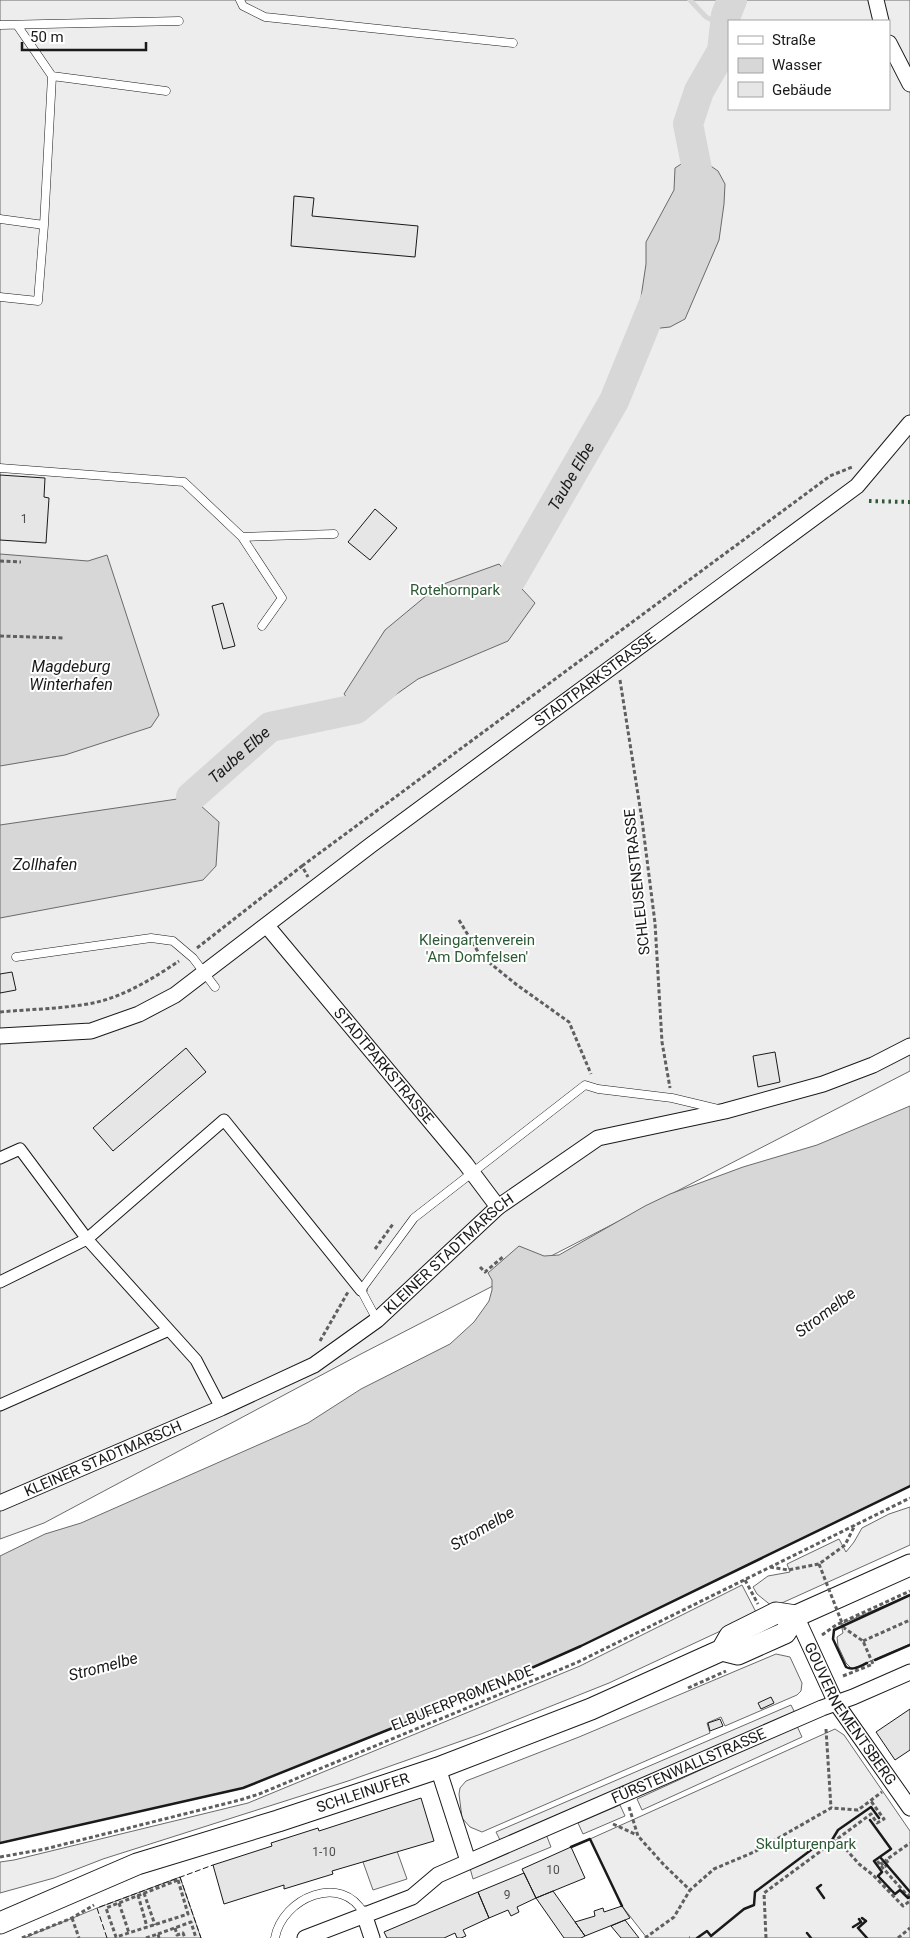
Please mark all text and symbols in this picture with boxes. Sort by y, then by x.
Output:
scale bar [22,20,146,52]
legend [728,20,890,110]
text: 50 m [30,28,64,46]
text: Straße [772,31,816,49]
text: Wasser [772,56,822,74]
text: Gebäude [772,81,831,99]
water label: Taube Elbe [544,439,598,514]
house number: 1 [21,512,27,526]
park label: Rotehornpark [410,581,500,599]
street label: STADTPARKSTRASSE [531,629,659,730]
water label: Magdeburg Winterhafen [29,657,113,694]
water label: Taube Elbe [205,723,274,787]
street label: SCHLEUSENSTRASSE [620,807,654,956]
water label: Zollhafen [12,855,77,874]
park label: Kleingartenverein 'Am Domfelsen' [419,931,535,966]
street label: STADTPARKSTRASSE [330,1004,438,1128]
street label: KLEINER STADTMARSCH [380,1190,517,1318]
water label: Stromelbe [791,1284,859,1341]
street label: KLEINER STADTMARSCH [21,1417,184,1501]
water label: Stromelbe [447,1503,518,1554]
street label: GOUVERNEMENTSBERG [800,1639,900,1789]
water label: Stromelbe [66,1648,140,1685]
street label: ELBUFERPROMENADE [388,1661,536,1735]
street label: FÜRSTENWALLSTRASSE [609,1724,769,1807]
street label: SCHLEINUFER [314,1769,412,1817]
park label: Skulpturenpark [756,1835,857,1853]
house number: 1-10 [312,1845,336,1859]
house number: 10 [546,1863,560,1877]
house number: 9 [504,1888,510,1902]

